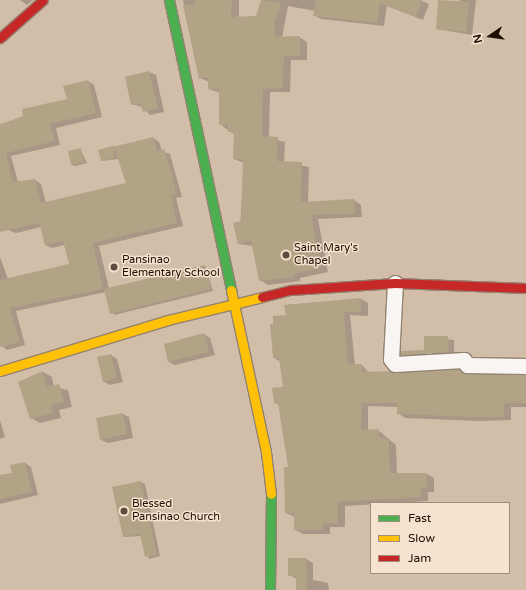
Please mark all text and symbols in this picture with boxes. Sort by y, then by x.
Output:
north arrow [470,16,510,56]
text: N [470,33,485,45]
place label: Saint Mary's Chapel [294,242,358,268]
marker: Saint Mary's Chapel [281,250,291,260]
place label: Pansinao Elementary School [122,254,220,280]
marker: Pansinao Elementary School [109,262,119,272]
place label: Blessed Pansinao Church [132,498,220,524]
legend [370,502,510,574]
marker: Blessed Pansinao Church [119,506,129,516]
text: Fast [408,511,431,525]
text: Slow [408,531,435,545]
text: Jam [408,551,431,565]

